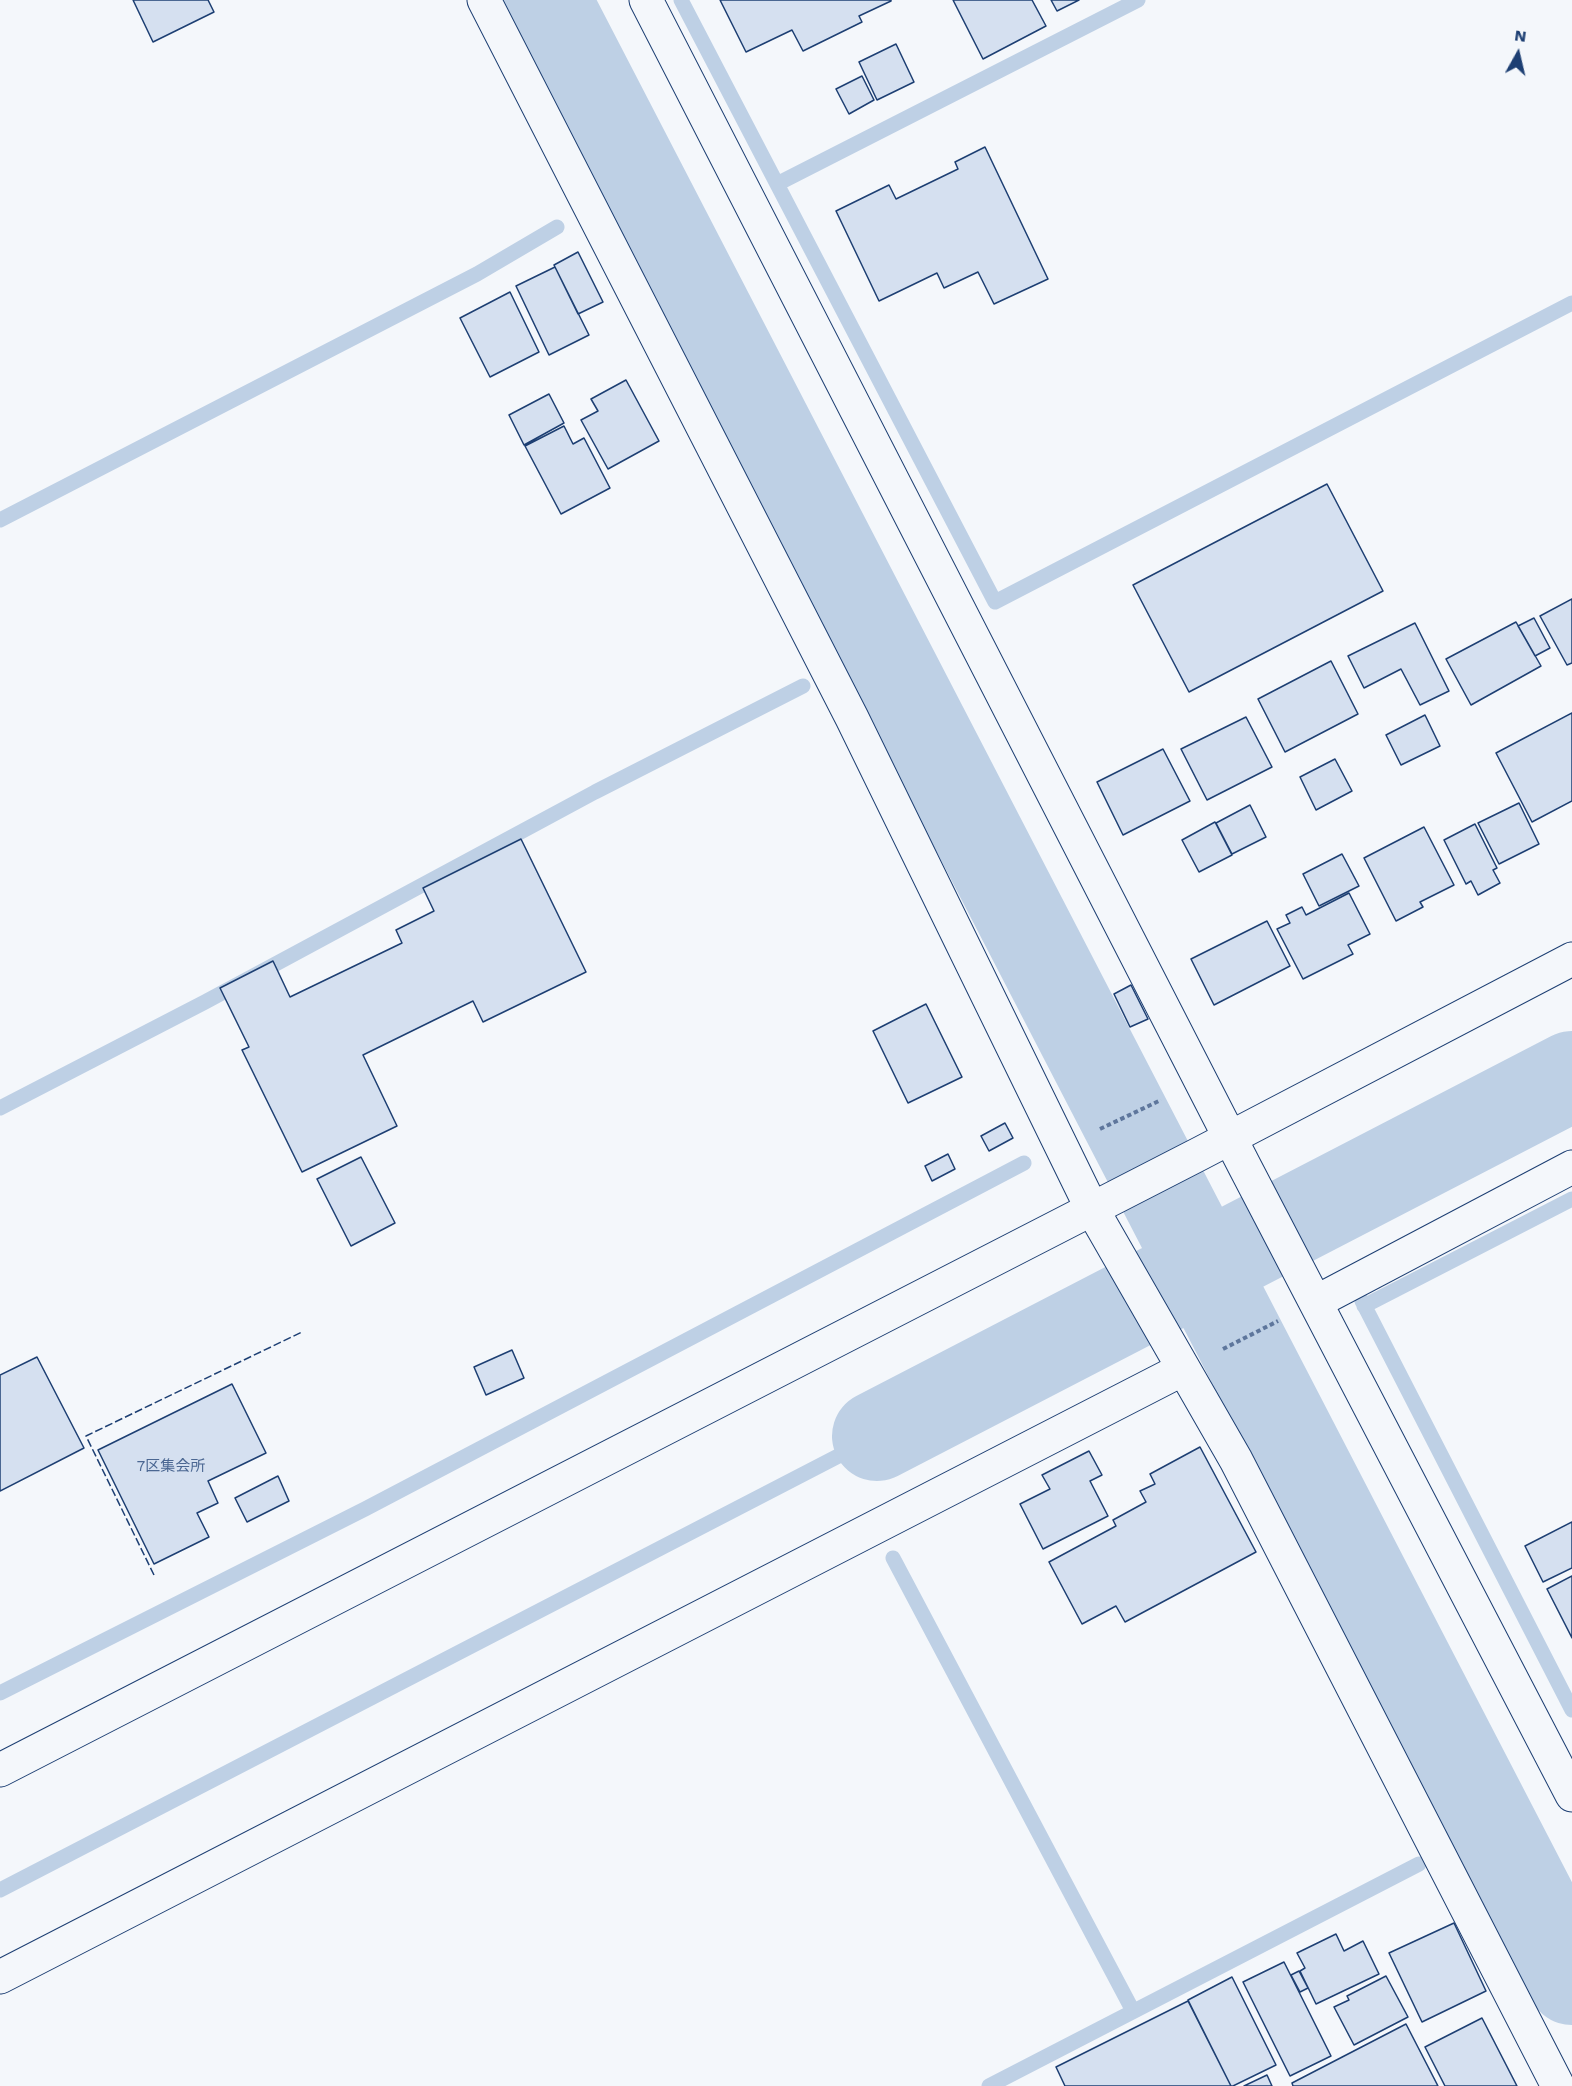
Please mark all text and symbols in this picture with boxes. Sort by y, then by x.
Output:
north arrow [1488,24,1548,84]
text: N [1513,25,1528,46]
house number: 7区集会所 [137,1458,205,1476]

